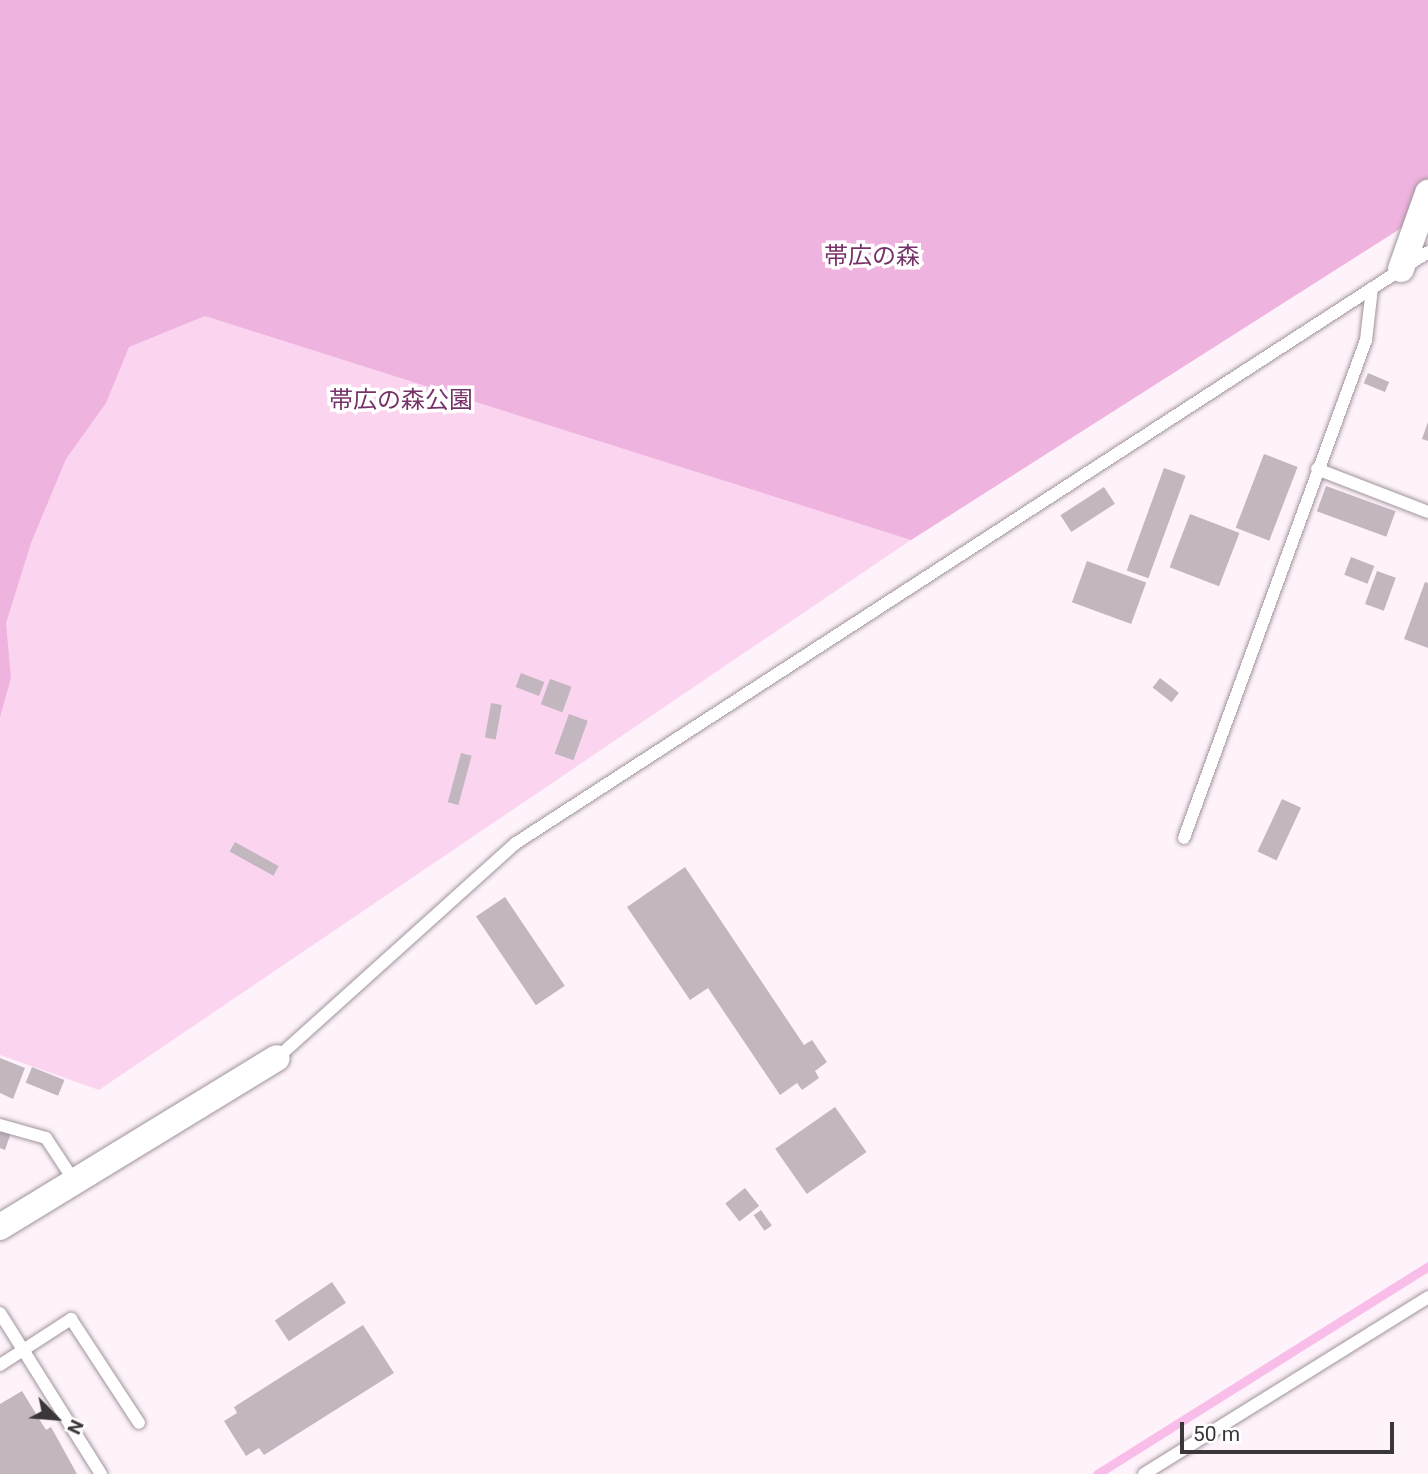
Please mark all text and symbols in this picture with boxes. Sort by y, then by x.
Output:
park label: 帯広の森 [824,243,920,271]
park label: 帯広の森公園 [329,387,473,415]
north arrow [21,1383,91,1453]
scale bar [1183,1408,1396,1452]
text: N [62,1416,89,1438]
text: 50 m [1193,1422,1240,1446]

